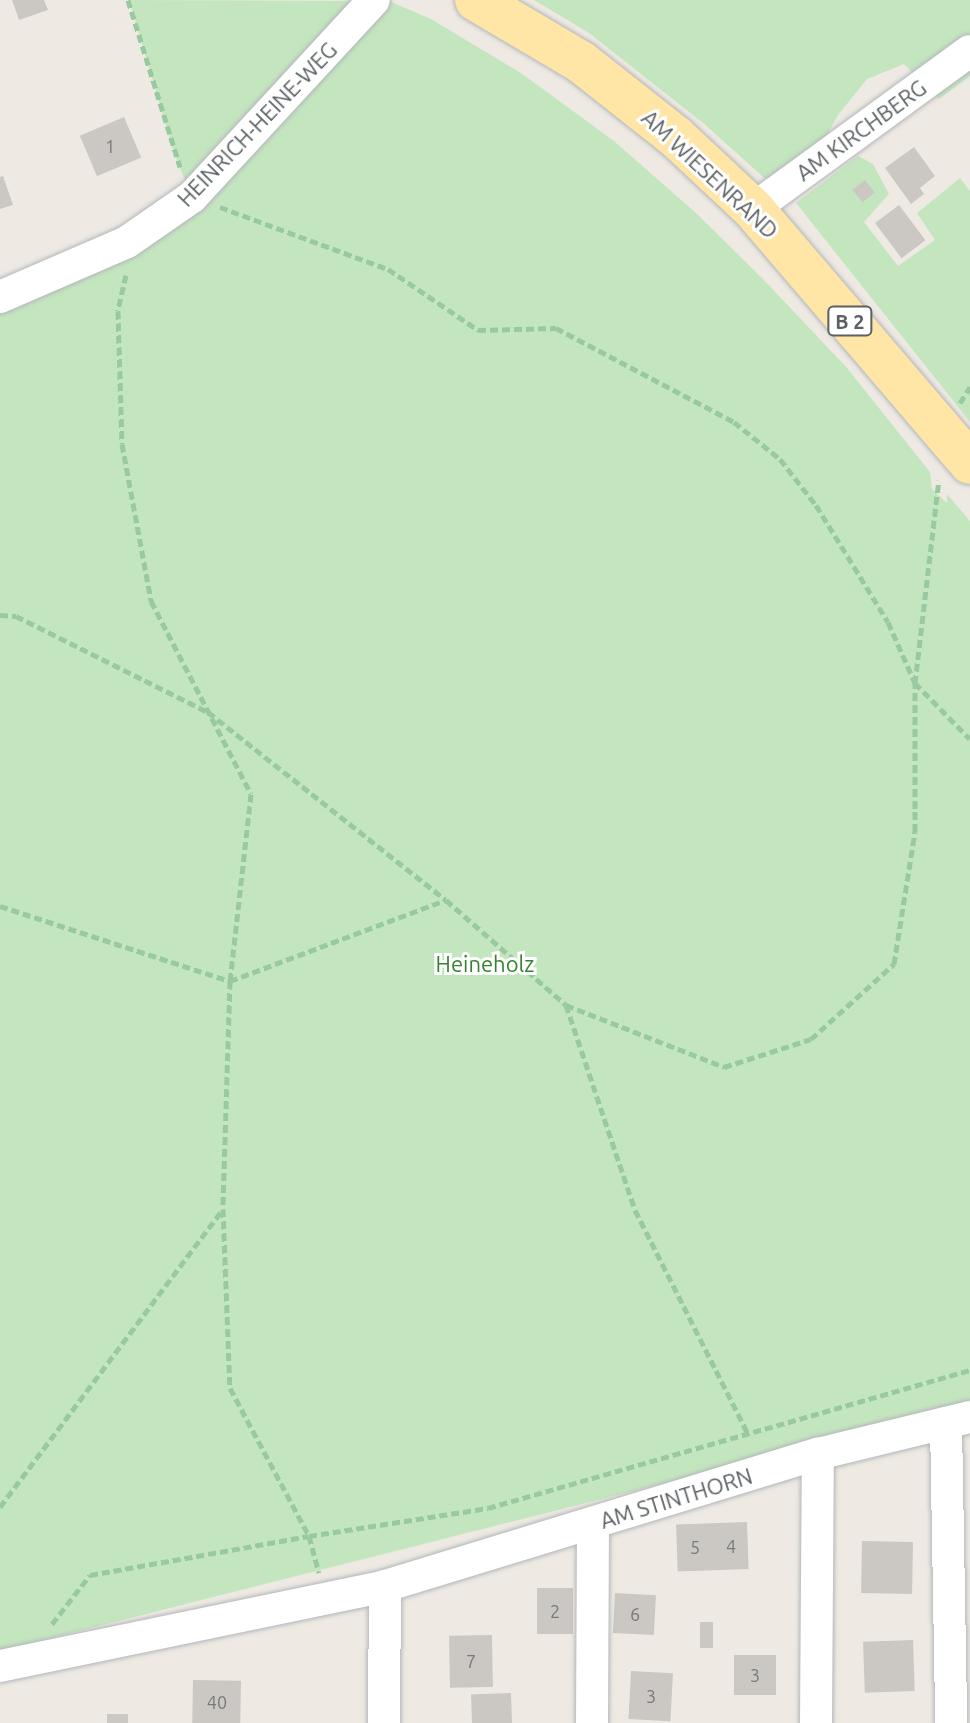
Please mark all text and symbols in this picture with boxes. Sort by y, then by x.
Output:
street label: HEINRICH-HEINE-WEG [172,36,342,212]
street label: AM KIRCHBERG [791,74,931,186]
street label: AM WIESENRAND [637,104,783,244]
house number: 1 [105,135,115,157]
road number: B 2 [826,305,874,337]
park label: Heineholz [436,951,534,977]
street label: AM STINTHORN [597,1462,755,1534]
house number: 4 [726,1535,736,1557]
house number: 5 [690,1536,700,1558]
house number: 2 [550,1600,560,1622]
house number: 6 [630,1603,640,1625]
house number: 7 [466,1650,476,1672]
house number: 3 [750,1664,760,1686]
house number: 3 [646,1685,656,1707]
house number: 40 [207,1691,227,1713]

